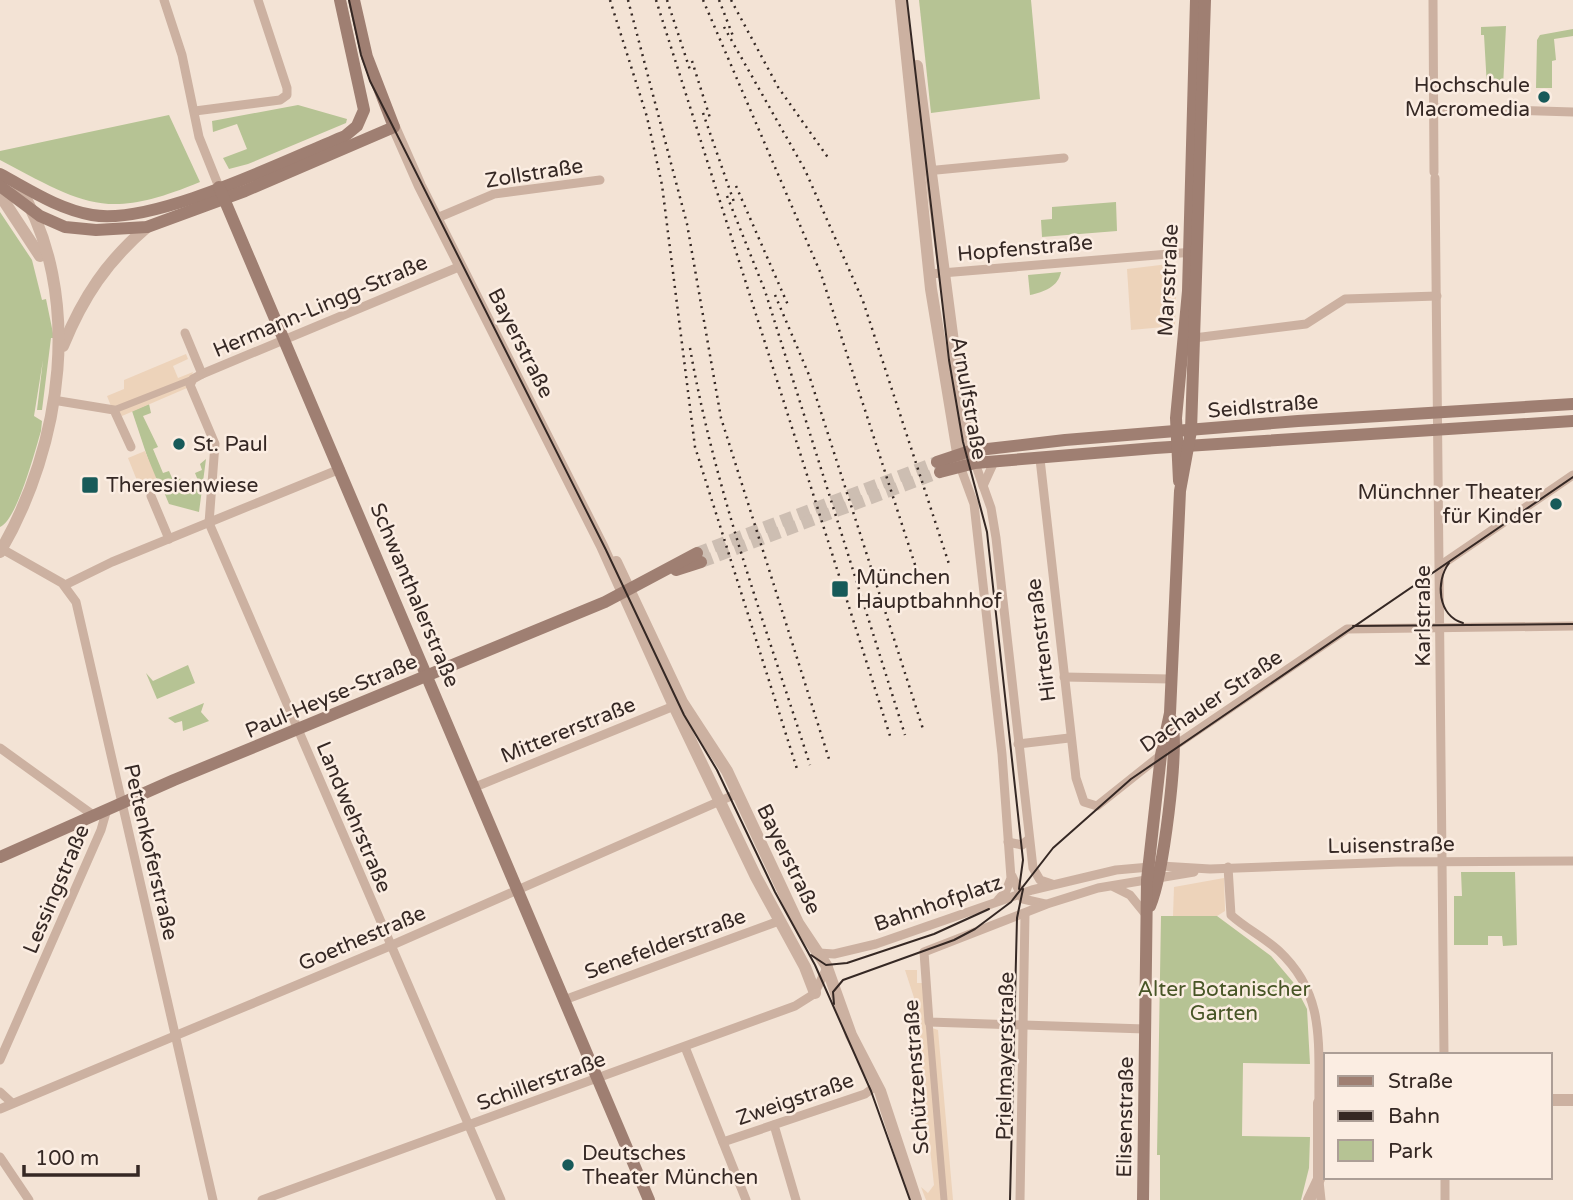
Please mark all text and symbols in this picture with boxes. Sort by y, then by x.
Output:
place label: Hochschule Macromedia [1405,73,1530,122]
marker: Hochschule Macromedia [1536,89,1552,105]
street label: Zollstraße [483,153,585,194]
street label: Marsstraße [1153,223,1184,337]
street label: Hopfenstraße [956,230,1094,267]
street label: Hermann-Lingg-Straße [209,250,431,363]
street label: Bayerstraße [482,284,559,402]
street label: Arnulfstraße [945,334,992,462]
street label: Seidlstraße [1207,389,1320,424]
place label: St. Paul [193,432,268,457]
marker: St. Paul [171,436,187,452]
place label: Theresienwiese [106,473,259,498]
marker: Theresienwiese [80,475,100,495]
place label: Münchner Theater für Kinder [1358,480,1542,529]
marker: Münchner Theater für Kinder [1548,496,1564,512]
street label: Schwanthalerstraße [364,499,465,691]
place label: München Hauptbahnhof [856,565,1002,614]
street label: Karlstraße [1411,565,1436,667]
street label: Hirtenstraße [1022,577,1061,703]
marker: München Hauptbahnhof [830,579,850,599]
street label: Dachauer Straße [1135,645,1287,758]
street label: Paul-Heyse-Straße [241,649,421,744]
street label: Mittererstraße [497,692,639,769]
street label: Landwehrstraße [310,738,397,897]
street label: Pettenkoferstraße [118,762,183,943]
street label: Bayerstraße [751,800,826,919]
street label: Lessingstraße [18,821,95,958]
street label: Luisenstraße [1327,832,1455,859]
street label: Bahnhofplatz [871,870,1006,937]
street label: Goethestraße [295,900,430,976]
street label: Senefelderstraße [581,904,749,985]
street label: Prielmayerstraße [992,971,1019,1141]
park label: Alter Botanischer Garten [1138,977,1311,1026]
street label: Schützenstraße [899,999,934,1155]
street label: Schillerstraße [473,1047,609,1116]
legend [1324,1053,1552,1179]
street label: Elisenstraße [1112,1056,1139,1178]
street label: Zweigstraße [733,1068,857,1131]
text: Straße [1388,1069,1453,1094]
text: Bahn [1388,1104,1440,1129]
scale bar [24,1134,138,1178]
text: Park [1388,1139,1433,1164]
place label: Deutsches Theater München [582,1141,758,1190]
text: 100 m [35,1146,99,1171]
marker: Deutsches Theater München [560,1157,576,1173]

